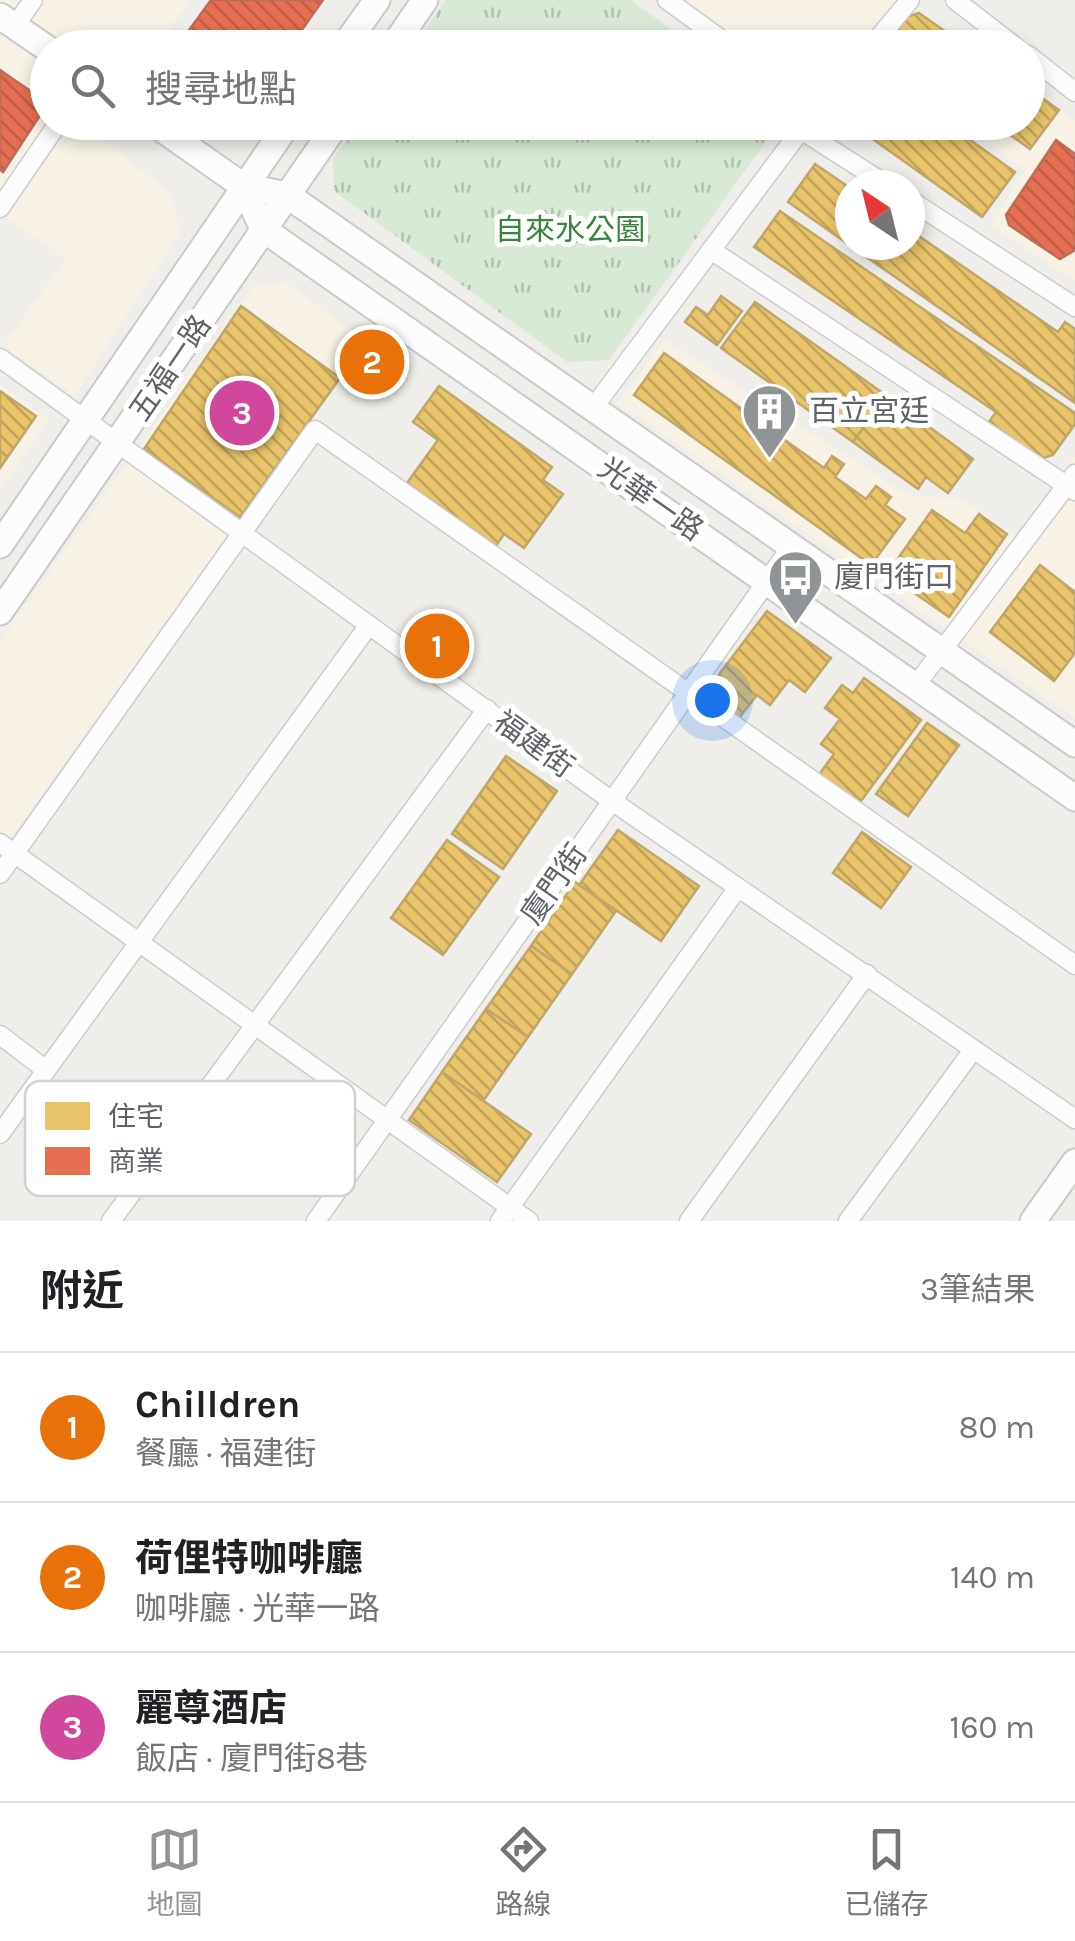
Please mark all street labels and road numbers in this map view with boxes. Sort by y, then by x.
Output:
street label: 五福一路 [122,308,218,428]
street label: 光華一路 [592,450,710,548]
street label: 福建街 [487,703,581,785]
street label: 廈門街 [513,837,595,931]

